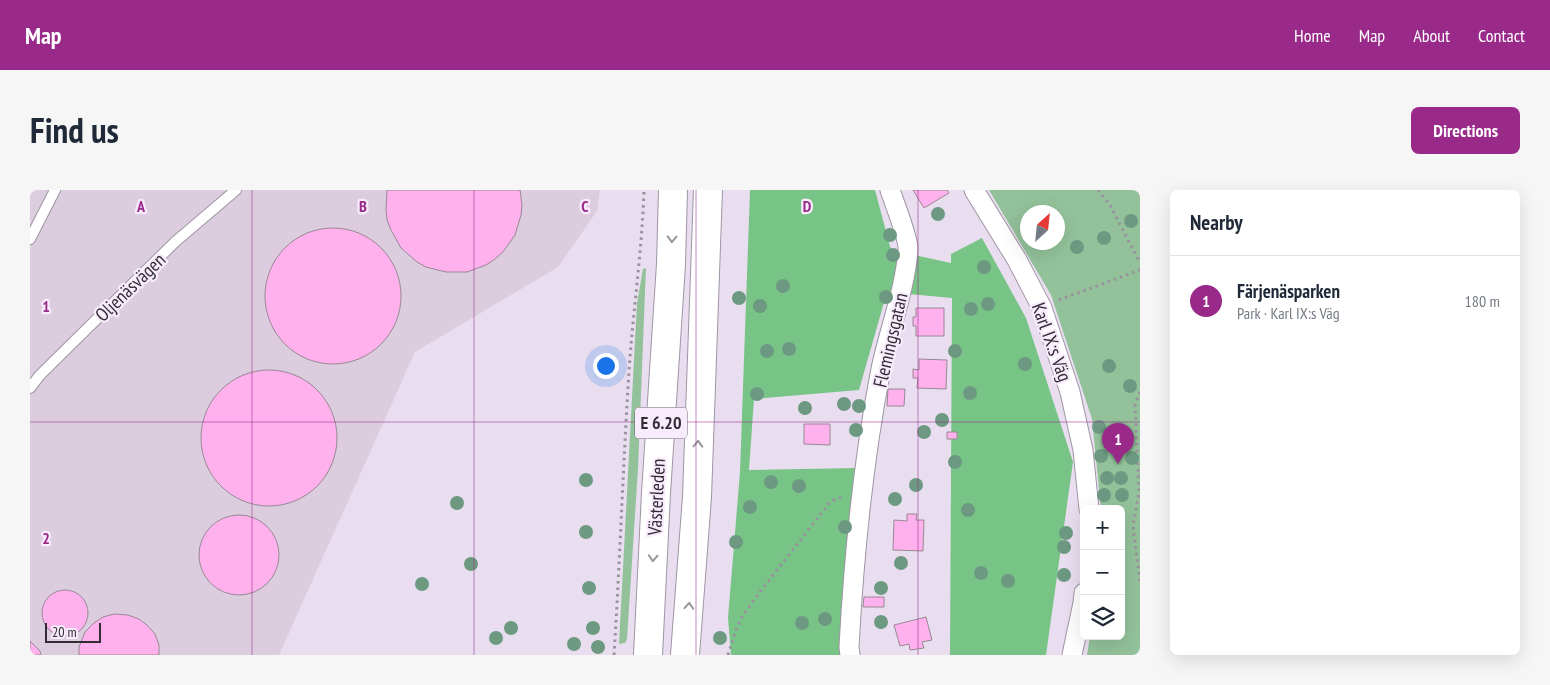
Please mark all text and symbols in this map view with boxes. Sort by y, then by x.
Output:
text: Map [25,20,62,51]
text: Home [1294,24,1331,47]
text: Map [1359,24,1385,47]
text: About [1413,24,1450,47]
text: Contact [1478,24,1525,47]
text: Find us [30,107,119,153]
button: Directions [1411,107,1520,154]
text: A [136,196,146,216]
text: B [359,196,367,216]
text: C [581,196,589,216]
text: D [803,196,812,216]
north arrow [1020,205,1065,250]
text: Nearby [1190,209,1243,236]
one-way arrow [666,235,677,243]
street label: Oljenäsvägen [90,248,170,326]
text: Färjenäsparken [1237,279,1340,303]
street label: Flemingsgatan [867,290,913,390]
text: 1 [1202,291,1210,311]
text: 180 m [1465,291,1500,311]
text: 1 [42,296,50,316]
street label: Karl IX:s Väg [1027,299,1077,385]
text: Park · Karl IX:s Väg [1237,303,1340,323]
your location [593,353,619,379]
road number: E 6.20 [635,408,687,438]
pin: 1 [1102,423,1134,464]
one-way arrow [693,440,704,448]
street label: Västerleden [642,458,670,537]
map controls [1080,505,1125,640]
button: + [1080,505,1125,550]
text: 2 [42,528,50,548]
button: − [1080,550,1125,595]
one-way arrow [648,554,659,562]
button: layers [1080,595,1125,640]
one-way arrow [683,602,694,610]
scale bar [45,620,101,643]
text: 20 m [52,623,77,641]

